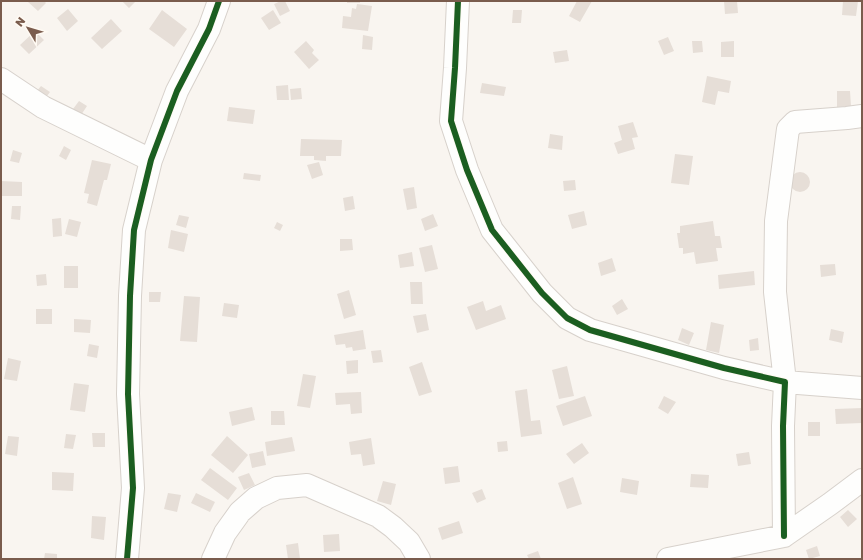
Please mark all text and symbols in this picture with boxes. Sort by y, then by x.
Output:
north arrow [8,8,48,48]
text: N [12,14,27,29]

